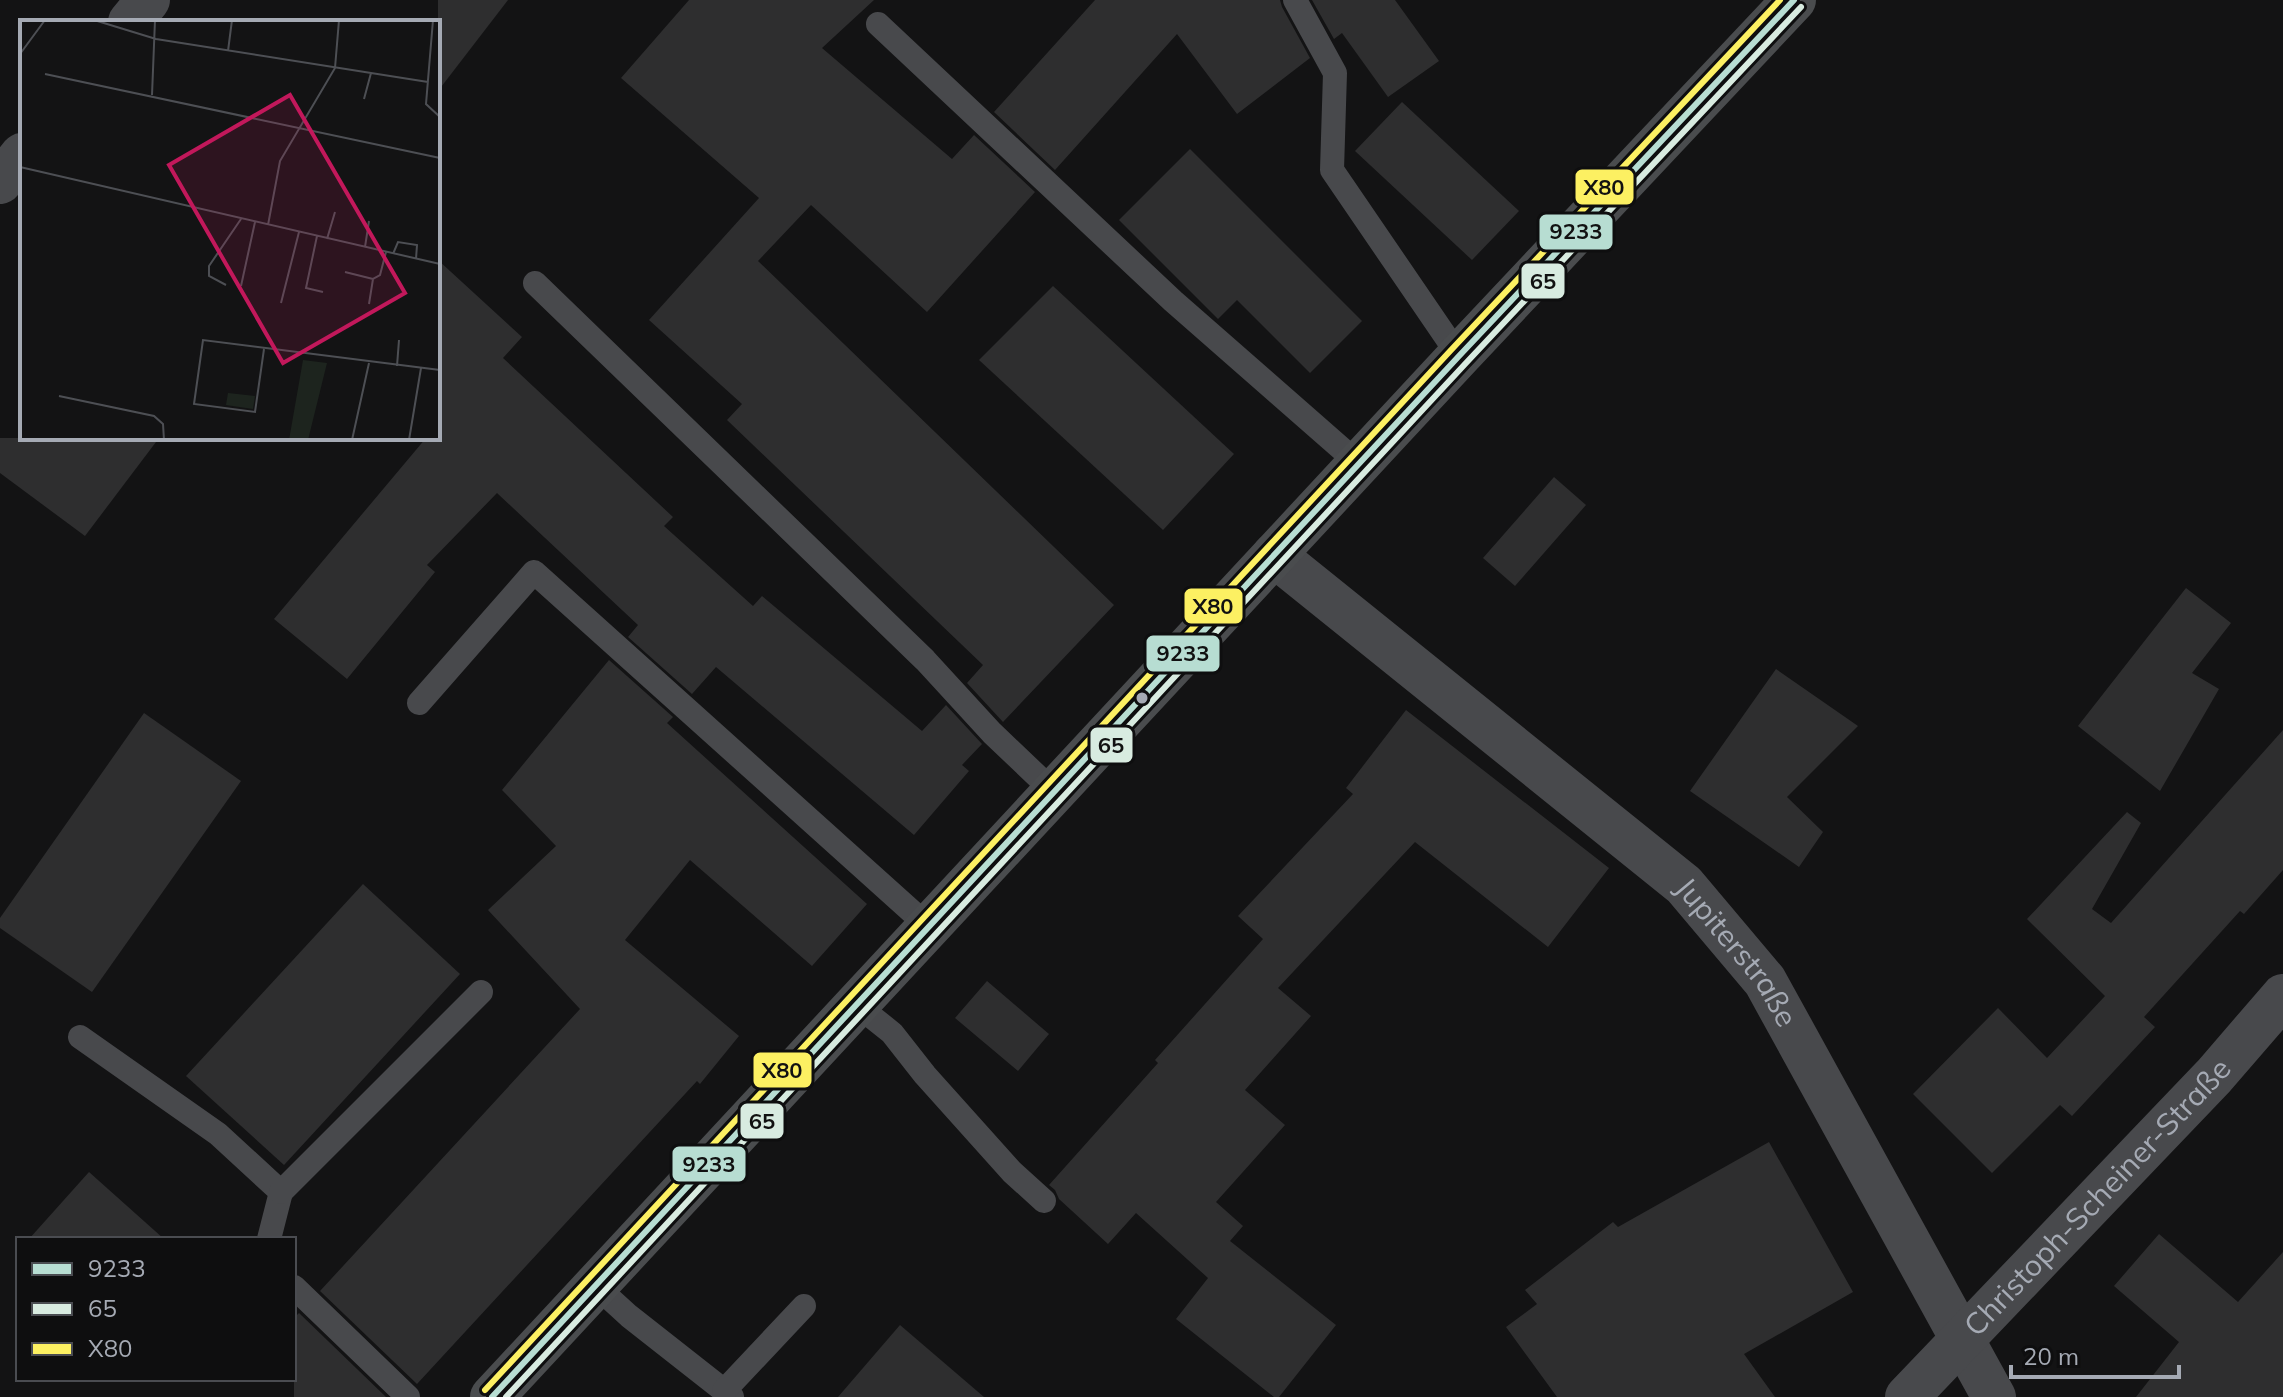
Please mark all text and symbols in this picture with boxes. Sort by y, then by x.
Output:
inset map [20,20,440,440]
line badge: X80 [1574,168,1635,206]
text: X80 [1582,173,1625,201]
line badge: 9233 [1538,213,1614,251]
text: 9233 [1550,217,1602,245]
line badge: 65 [1520,262,1566,300]
text: 65 [1530,267,1556,295]
line badge: X80 [1183,587,1244,625]
text: X80 [1191,592,1234,620]
line badge: 9233 [1145,634,1221,673]
text: 9233 [1157,639,1209,667]
unlabelled marker [1134,690,1150,706]
line badge: 65 [1089,726,1134,764]
text: 65 [1098,731,1124,759]
street label: Jupiterstraße [1668,869,1806,1033]
street label: Christoph-Scheiner-Straße [1955,1050,2239,1344]
line badge: X80 [752,1051,813,1089]
text: X80 [760,1056,803,1084]
line badge: 65 [739,1102,785,1140]
text: 65 [749,1107,775,1135]
line badge: 9233 [671,1145,747,1183]
text: 9233 [683,1150,735,1178]
legend [16,1237,296,1381]
text: 9233 [88,1253,146,1283]
text: 65 [88,1293,117,1323]
scale bar [2011,1329,2179,1379]
text: X80 [88,1333,132,1363]
text: 20 m [2023,1341,2079,1371]

